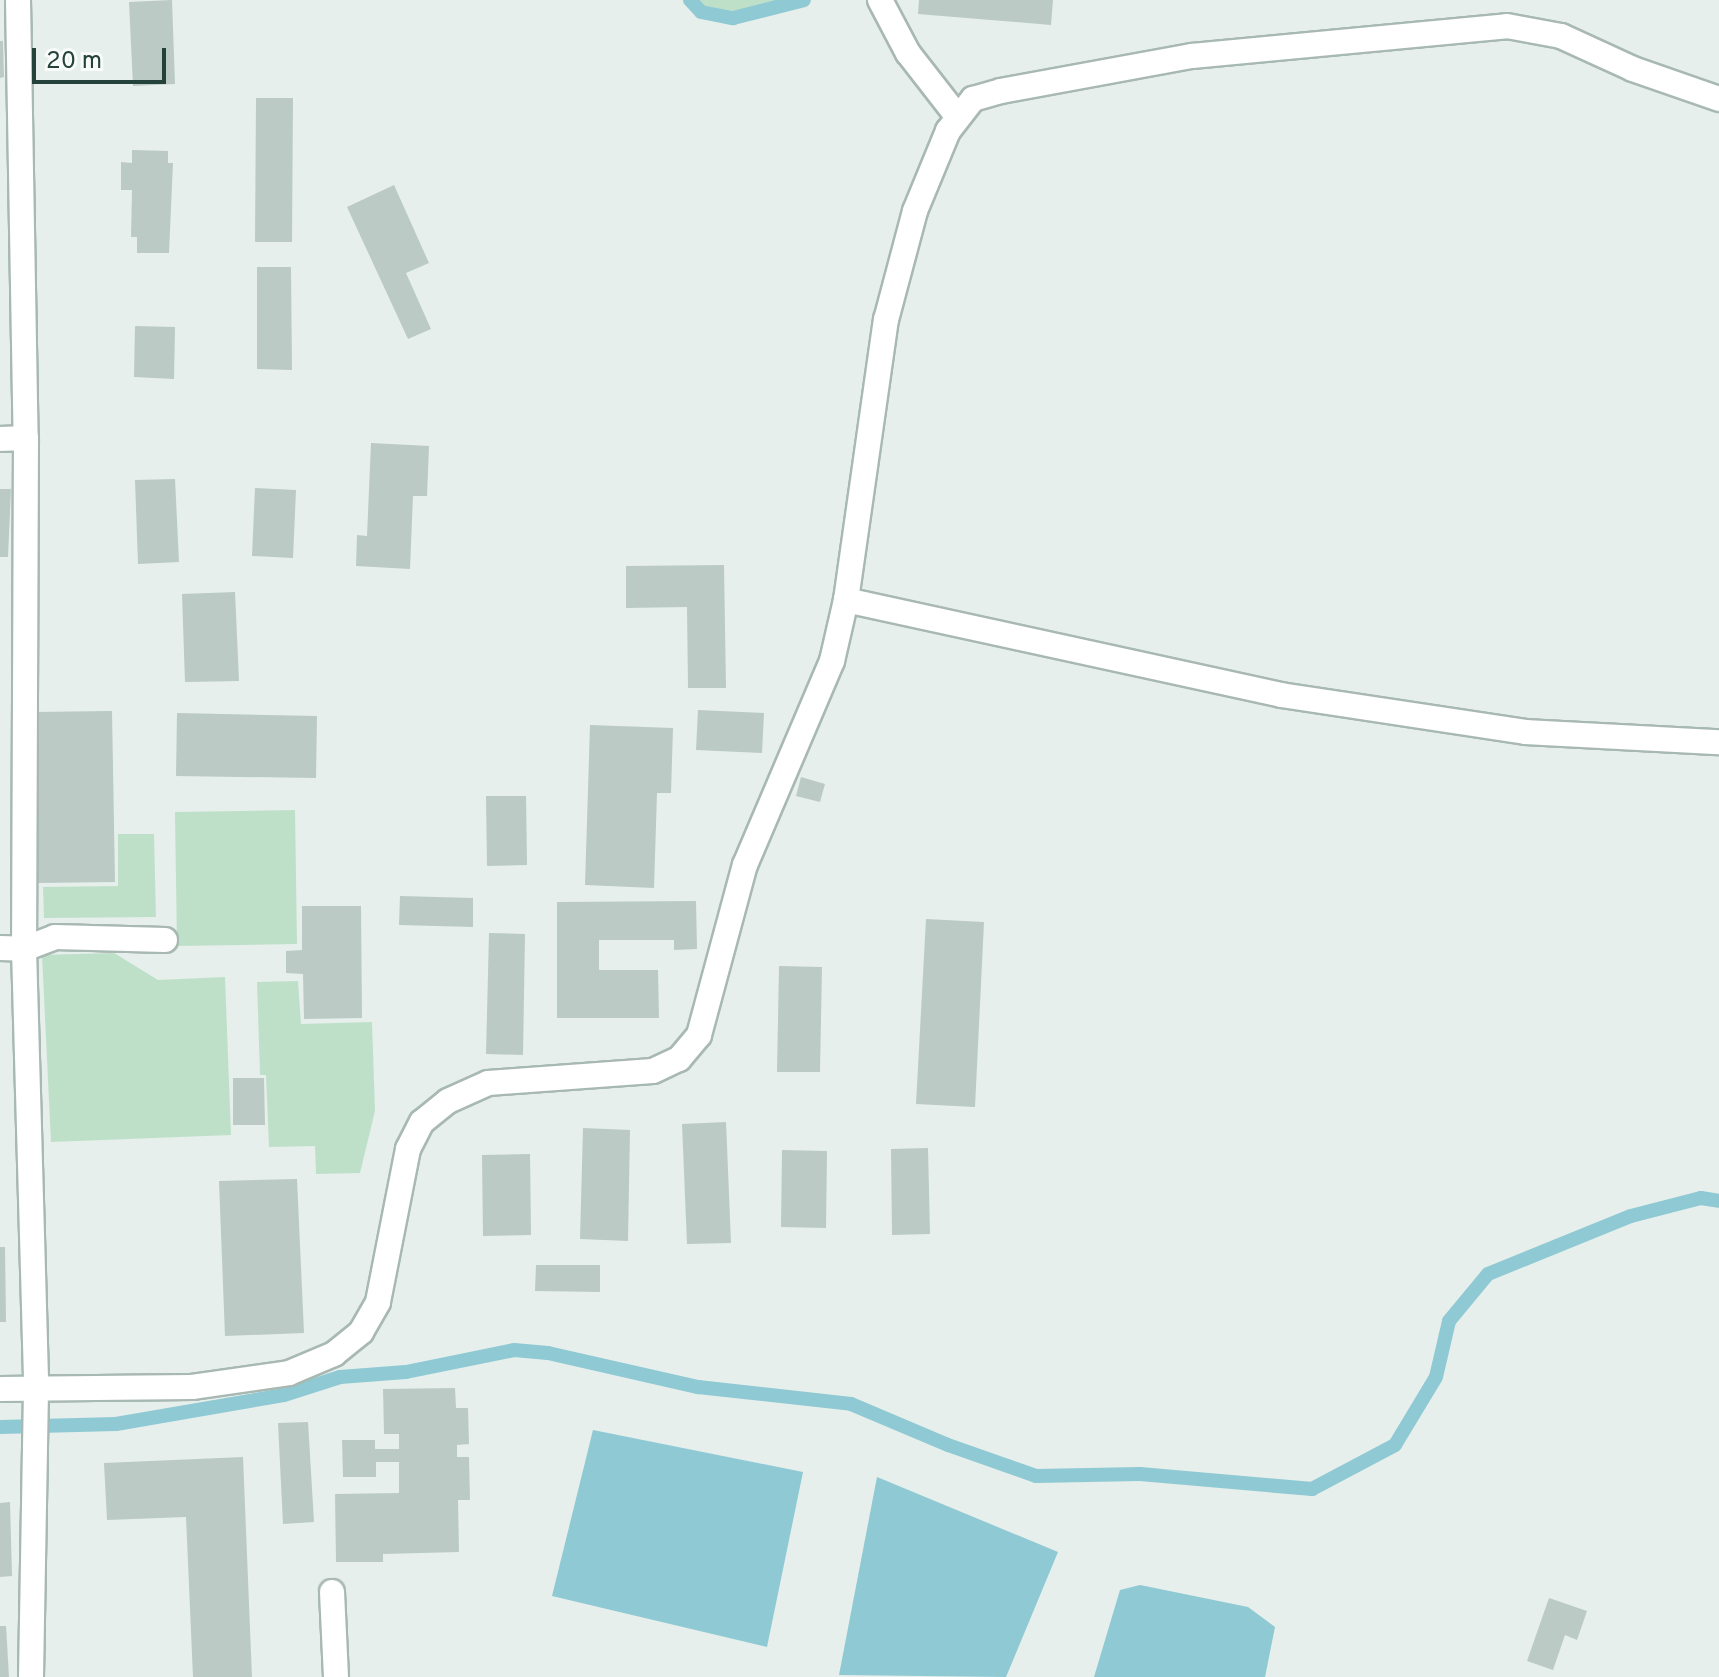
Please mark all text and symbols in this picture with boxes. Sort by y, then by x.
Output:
scale bar [36,32,170,82]
text: 20 m [46,47,102,77]

